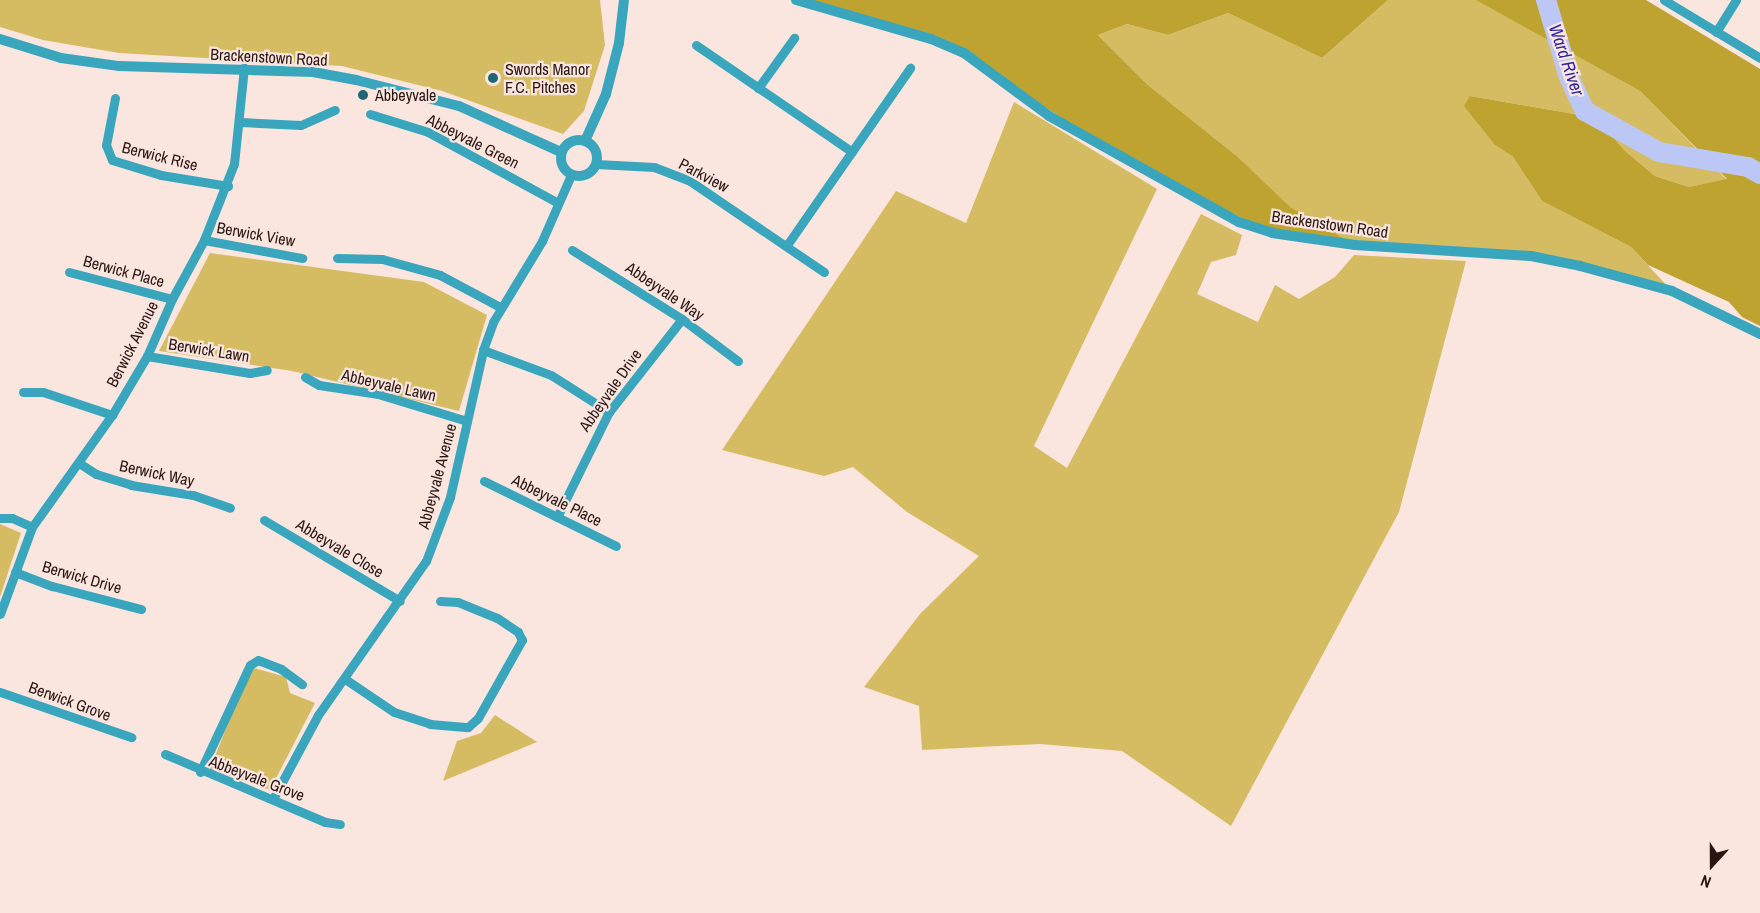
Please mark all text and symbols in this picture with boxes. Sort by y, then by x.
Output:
water label: Ward River [1544,21,1588,99]
street label: Brackenstown Road [210,44,328,70]
place label: Swords Manor F.C. Pitches [505,59,590,97]
marker: Swords Manor F.C. Pitches [486,71,500,85]
place label: Abbeyvale [375,85,436,105]
marker: Abbeyvale [356,88,370,102]
street label: Abbeyvale Green [423,109,523,173]
street label: Berwick Rise [120,137,200,175]
street label: Parkview [676,154,732,196]
street label: Brackenstown Road [1271,206,1389,242]
street label: Berwick View [215,218,297,250]
street label: Berwick Place [81,251,167,291]
street label: Abbeyvale Way [622,258,708,324]
street label: Berwick Avenue [102,298,162,390]
street label: Berwick Lawn [167,334,251,366]
street label: Abbeyvale Drive [575,345,645,435]
street label: Abbeyvale Lawn [340,365,438,405]
street label: Abbeyvale Avenue [414,421,460,531]
street label: Berwick Way [118,456,196,490]
street label: Abbeyvale Place [509,470,605,530]
street label: Abbeyvale Close [293,514,387,582]
street label: Berwick Drive [40,557,124,597]
street label: Berwick Grove [26,677,114,725]
street label: Abbeyvale Grove [207,751,307,805]
north arrow [1682,835,1742,895]
text: N [1697,870,1714,894]

